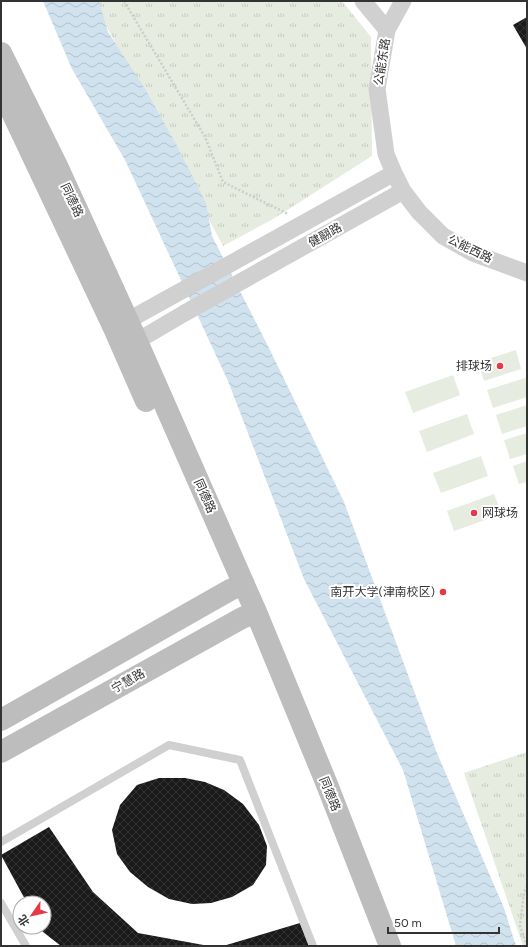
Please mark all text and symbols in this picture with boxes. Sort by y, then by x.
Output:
street label: 公能东路 [371,37,393,87]
street label: 同德路 [58,181,86,219]
street label: 健翮路 [306,220,344,250]
street label: 公能西路 [445,232,495,266]
place label: 排球场 [456,359,492,373]
marker: 排球场 [495,361,505,371]
street label: 同德路 [191,477,219,515]
place label: 网球场 [482,506,518,520]
marker: 网球场 [469,508,479,518]
place label: 南开大学(津南校区) [331,585,435,599]
marker: 南开大学(津南校区) [438,587,448,597]
street label: 宁慧路 [109,666,147,696]
street label: 同德路 [317,775,343,813]
north arrow [12,895,52,935]
scale bar [388,909,499,935]
text: 北 [16,912,33,929]
text: 50 m [394,916,422,930]

